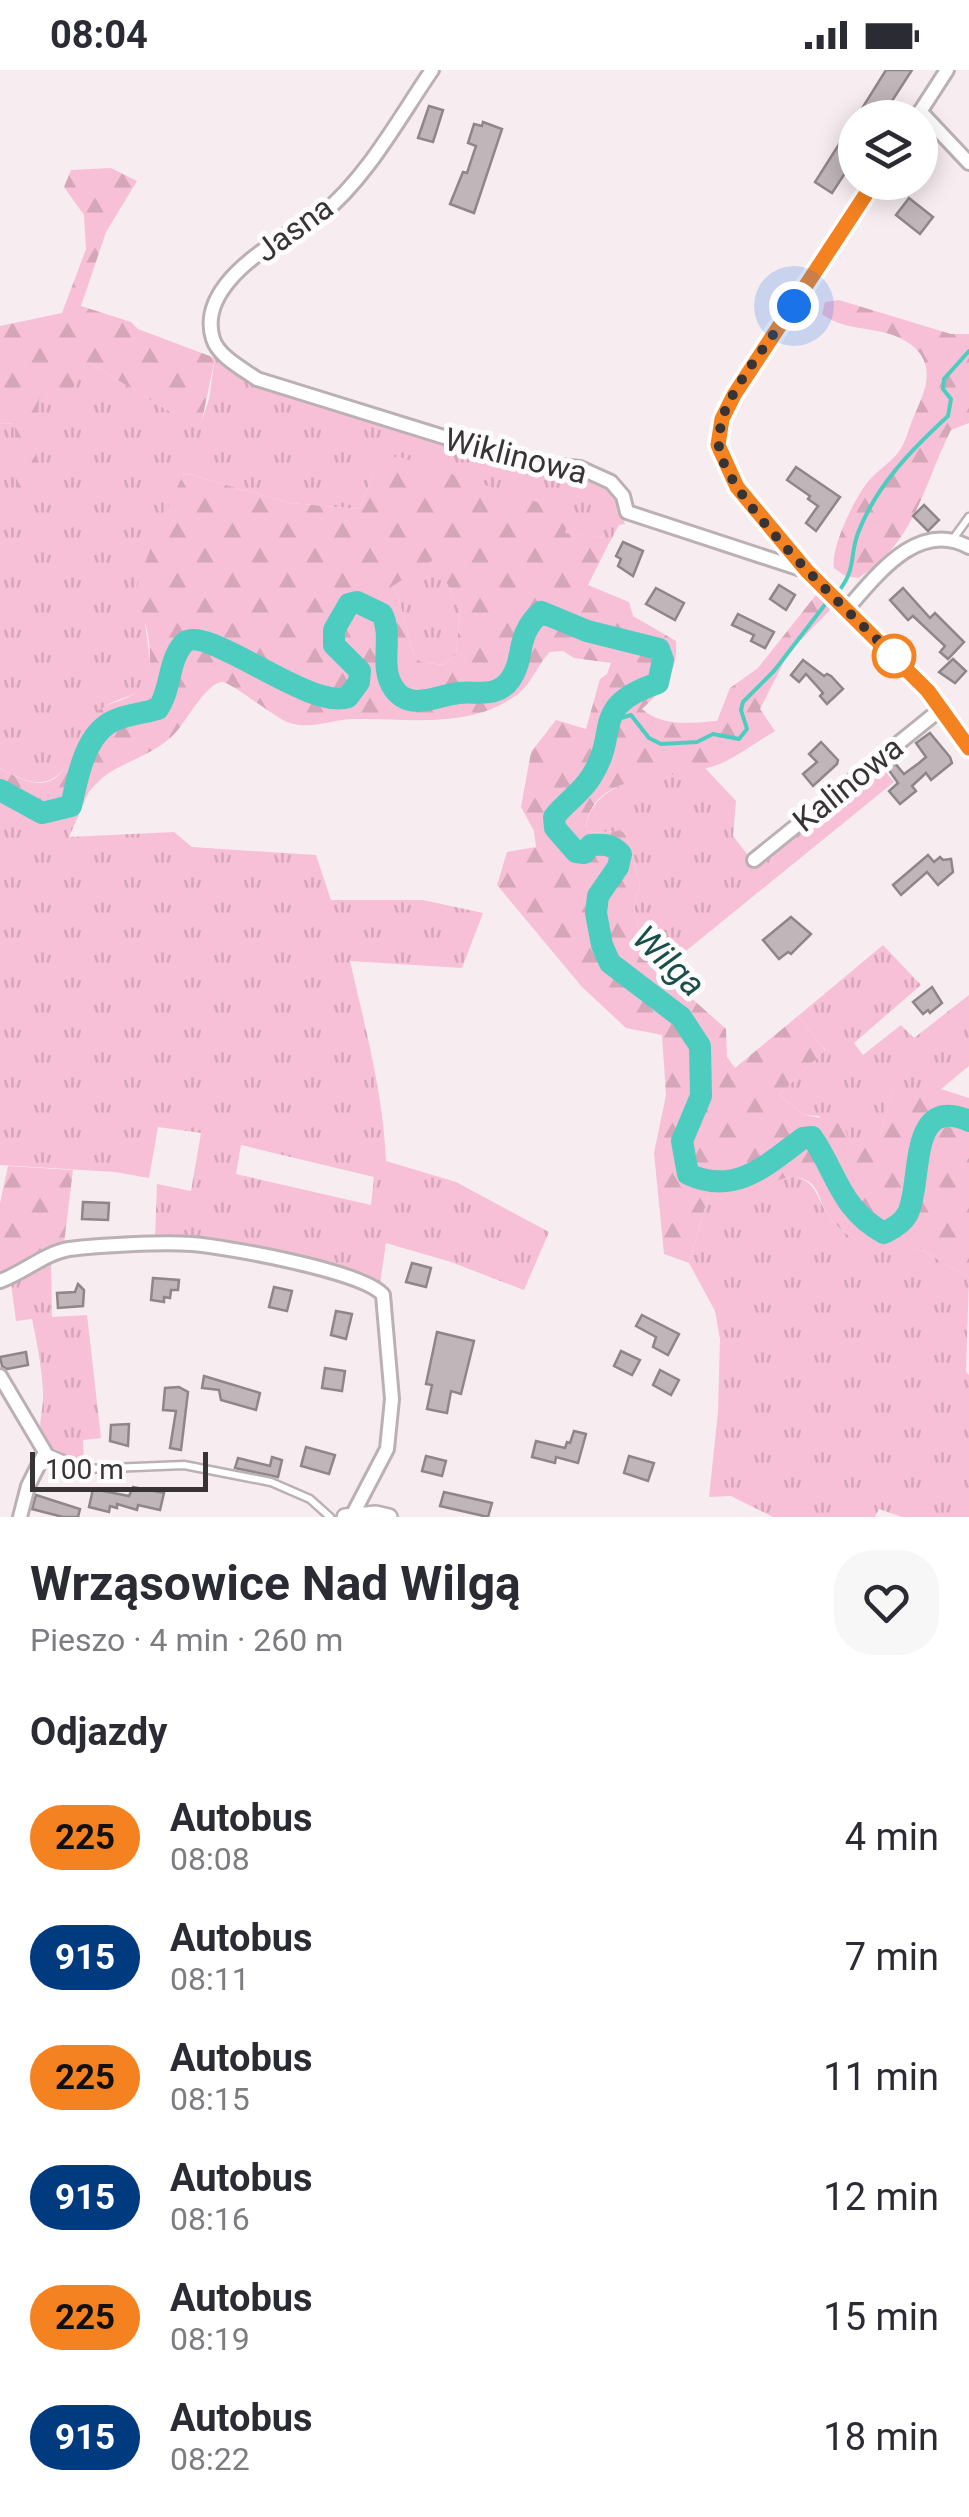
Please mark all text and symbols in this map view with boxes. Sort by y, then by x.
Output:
text: 08:04 [50,13,148,57]
map controls [838,100,938,200]
button: layers [838,100,938,200]
street label: Jasna [248,188,340,270]
your location [769,281,819,331]
street label: Wiklinowa [441,420,591,492]
unlabelled marker [873,635,915,677]
street label: Kalinowa [785,728,911,840]
water label: Wilga [624,917,713,1005]
scale bar [30,1447,208,1492]
text: 100 m [45,1453,124,1486]
button: heart [834,1550,939,1655]
text: Wrząsowice Nad Wilgą [30,1555,521,1612]
text: Pieszo · 4 min · 260 m [30,1621,343,1659]
text: Odjazdy [30,1710,167,1754]
text: Autobus [170,1796,313,1840]
text: 4 min [845,1815,939,1859]
text: 225 [55,1817,115,1858]
text: 08:08 [170,1840,250,1878]
text: Autobus [170,1916,313,1960]
text: 7 min [845,1935,939,1979]
text: 915 [55,1937,115,1978]
text: 08:11 [170,1960,250,1998]
text: Autobus [170,2036,313,2080]
text: 11 min [823,2055,939,2099]
text: 225 [55,2057,115,2098]
text: 08:15 [170,2080,250,2118]
text: Autobus [170,2156,313,2200]
text: 12 min [823,2175,939,2219]
text: 915 [55,2177,115,2218]
text: 08:16 [170,2200,250,2238]
text: Autobus [170,2276,313,2320]
text: 15 min [823,2295,939,2339]
text: 225 [55,2297,115,2338]
text: 08:19 [170,2320,250,2358]
text: Autobus [170,2396,313,2440]
text: 18 min [823,2415,939,2459]
text: 915 [55,2417,115,2458]
text: 08:22 [170,2440,250,2478]

